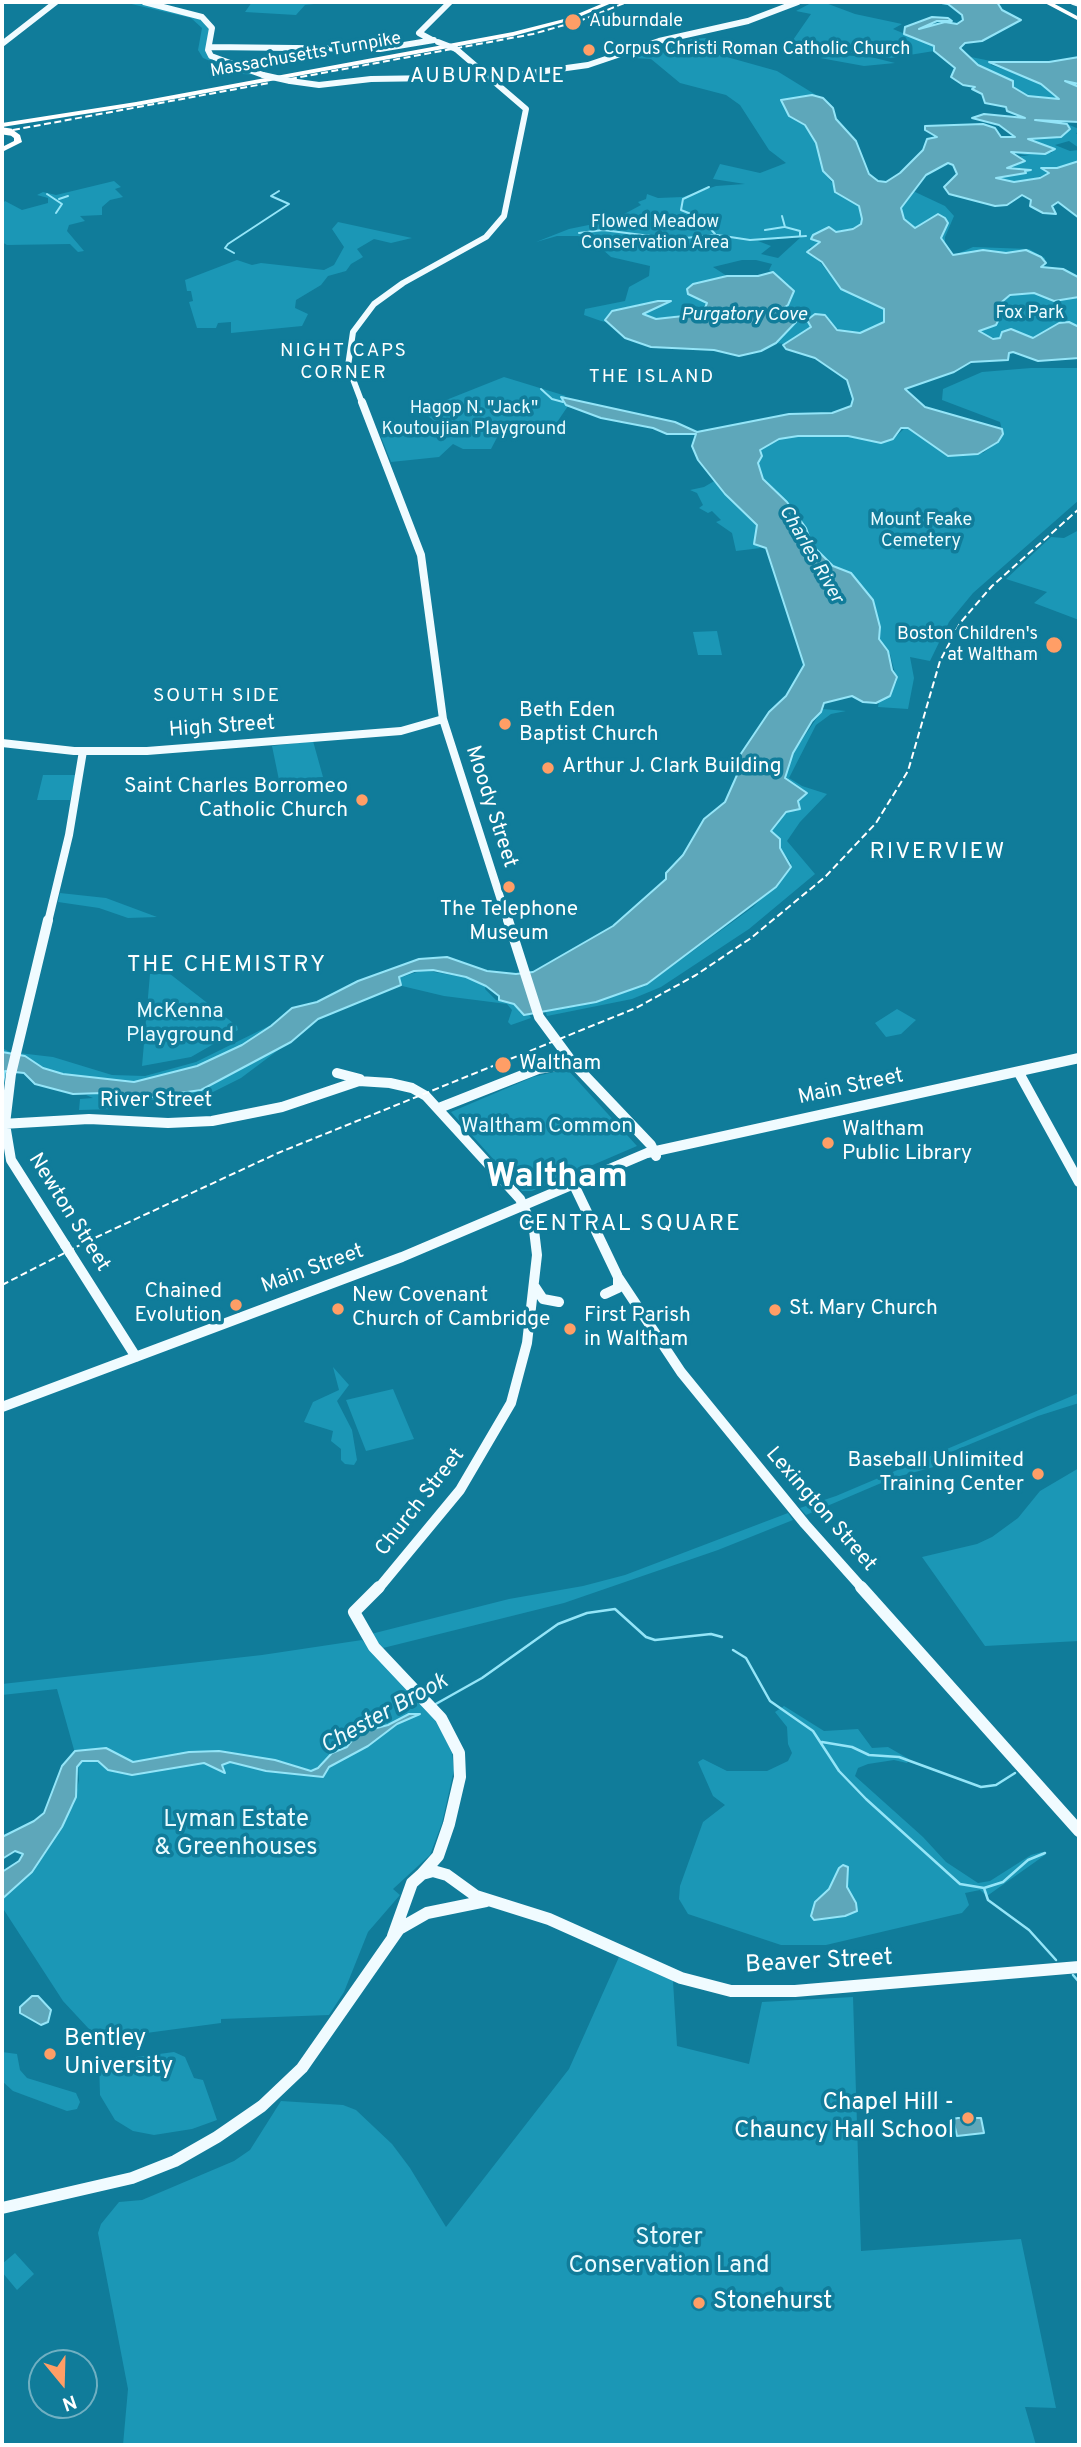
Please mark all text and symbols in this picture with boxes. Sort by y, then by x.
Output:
place label: Auburndale [589,11,683,33]
marker: Auburndale [563,12,583,32]
street label: Massachusetts Turnpike [209,29,403,83]
place label: Corpus Christi Roman Catholic Church [603,39,910,61]
marker: Corpus Christi Roman Catholic Church [581,42,597,58]
district label: AUBURNDALE [411,65,565,91]
park label: Flowed Meadow Conservation Area [581,212,729,255]
park label: Fox Park [995,303,1065,325]
water label: Purgatory Cove [681,305,807,327]
district label: NIGHT CAPS CORNER [281,341,407,385]
district label: THE ISLAND [590,367,714,389]
park label: Hagop N. "Jack" Koutoujian Playground [382,398,566,440]
water label: Charles River [773,502,847,608]
park label: Mount Feake Cemetery [870,510,972,552]
place label: Boston Children's at Waltham [897,624,1038,666]
marker: Boston Children's at Waltham [1044,635,1064,655]
district label: SOUTH SIDE [154,686,280,708]
place label: Beth Eden Baptist Church [519,699,659,749]
street label: High Street [168,712,276,744]
marker: Beth Eden Baptist Church [497,716,513,732]
street label: Moody Street [458,743,522,871]
place label: Arthur J. Clark Building [562,755,782,781]
marker: Arthur J. Clark Building [540,760,556,776]
place label: Saint Charles Borromeo Catholic Church [124,775,348,825]
marker: Saint Charles Borromeo Catholic Church [354,792,370,808]
district label: RIVERVIEW [871,839,1005,867]
marker: The Telephone Museum [501,879,517,895]
place label: The Telephone Museum [440,898,578,948]
district label: THE CHEMISTRY [129,952,325,980]
park label: McKenna Playground [126,1000,234,1050]
place label: Waltham [519,1052,601,1078]
marker: Waltham [493,1055,513,1075]
street label: Main Street [796,1065,906,1111]
street label: River Street [100,1089,212,1115]
park label: Waltham Common [461,1115,633,1141]
place label: Waltham Public Library [842,1118,972,1168]
marker: Waltham Public Library [820,1135,836,1151]
street label: Newton Street [22,1149,114,1277]
district label: Waltham [486,1158,628,1200]
district label: CENTRAL SQUARE [520,1211,740,1239]
street label: Main Street [258,1240,368,1300]
place label: Chained Evolution [135,1280,222,1330]
place label: New Covenant Church of Cambridge [352,1284,550,1334]
marker: Chained Evolution [228,1297,244,1313]
place label: St. Mary Church [789,1297,938,1323]
marker: New Covenant Church of Cambridge [330,1301,346,1317]
marker: St. Mary Church [767,1302,783,1318]
place label: First Parish in Waltham [584,1304,691,1354]
marker: First Parish in Waltham [562,1321,578,1337]
street label: Lexington Street [759,1443,881,1577]
street label: Church Street [371,1444,471,1562]
place label: Baseball Unlimited Training Center [848,1449,1024,1499]
marker: Baseball Unlimited Training Center [1030,1466,1046,1482]
water label: Chester Brook [317,1669,453,1761]
park label: Lyman Estate & Greenhouses [155,1807,317,1863]
street label: Beaver Street [744,1945,894,1981]
place label: Bentley University [64,2026,173,2082]
marker: Bentley University [42,2046,58,2062]
place label: Chapel Hill - Chauncy Hall School [734,2090,954,2146]
marker: Chapel Hill - Chauncy Hall School [960,2110,976,2126]
park label: Storer Conservation Land [568,2225,770,2281]
place label: Stonehurst [713,2289,832,2317]
marker: Stonehurst [691,2295,707,2311]
north arrow [28,2349,98,2419]
text: N [59,2388,80,2416]

